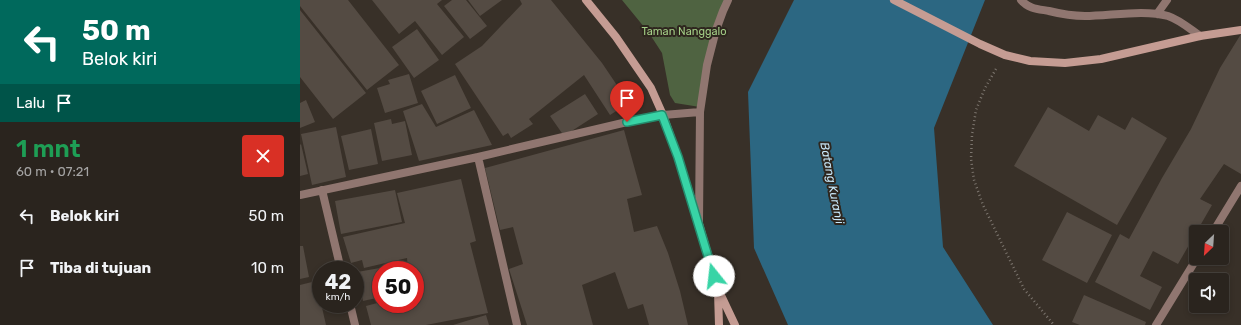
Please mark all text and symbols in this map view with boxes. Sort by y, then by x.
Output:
text: 50 m [82,14,151,47]
icon: left [16,16,68,68]
park label: Taman Nanggalo [641,25,727,38]
text: Belok kiri [82,48,157,70]
pin [610,81,644,122]
icon: arrive [616,87,638,109]
icon: arrive [53,92,75,114]
text: Lalu [16,94,45,112]
text: 1 mnt [16,135,80,163]
button: close [242,135,284,177]
water label: Batang Kuranji [817,141,847,226]
text: 60 m · 07:21 [16,164,89,179]
icon: left [16,205,38,227]
text: Belok kiri [50,207,119,225]
text: 50 m [249,207,284,225]
north arrow [1189,225,1229,265]
map controls [1189,225,1229,313]
position arrow [693,255,735,297]
icon: arrive [16,257,38,279]
text: Tiba di tujuan [50,259,151,277]
text: 10 m [251,259,284,277]
speed limit sign: 50 [372,261,424,313]
text: 42 [325,270,351,294]
button: sound [1189,273,1229,313]
text: km/h [326,291,350,303]

